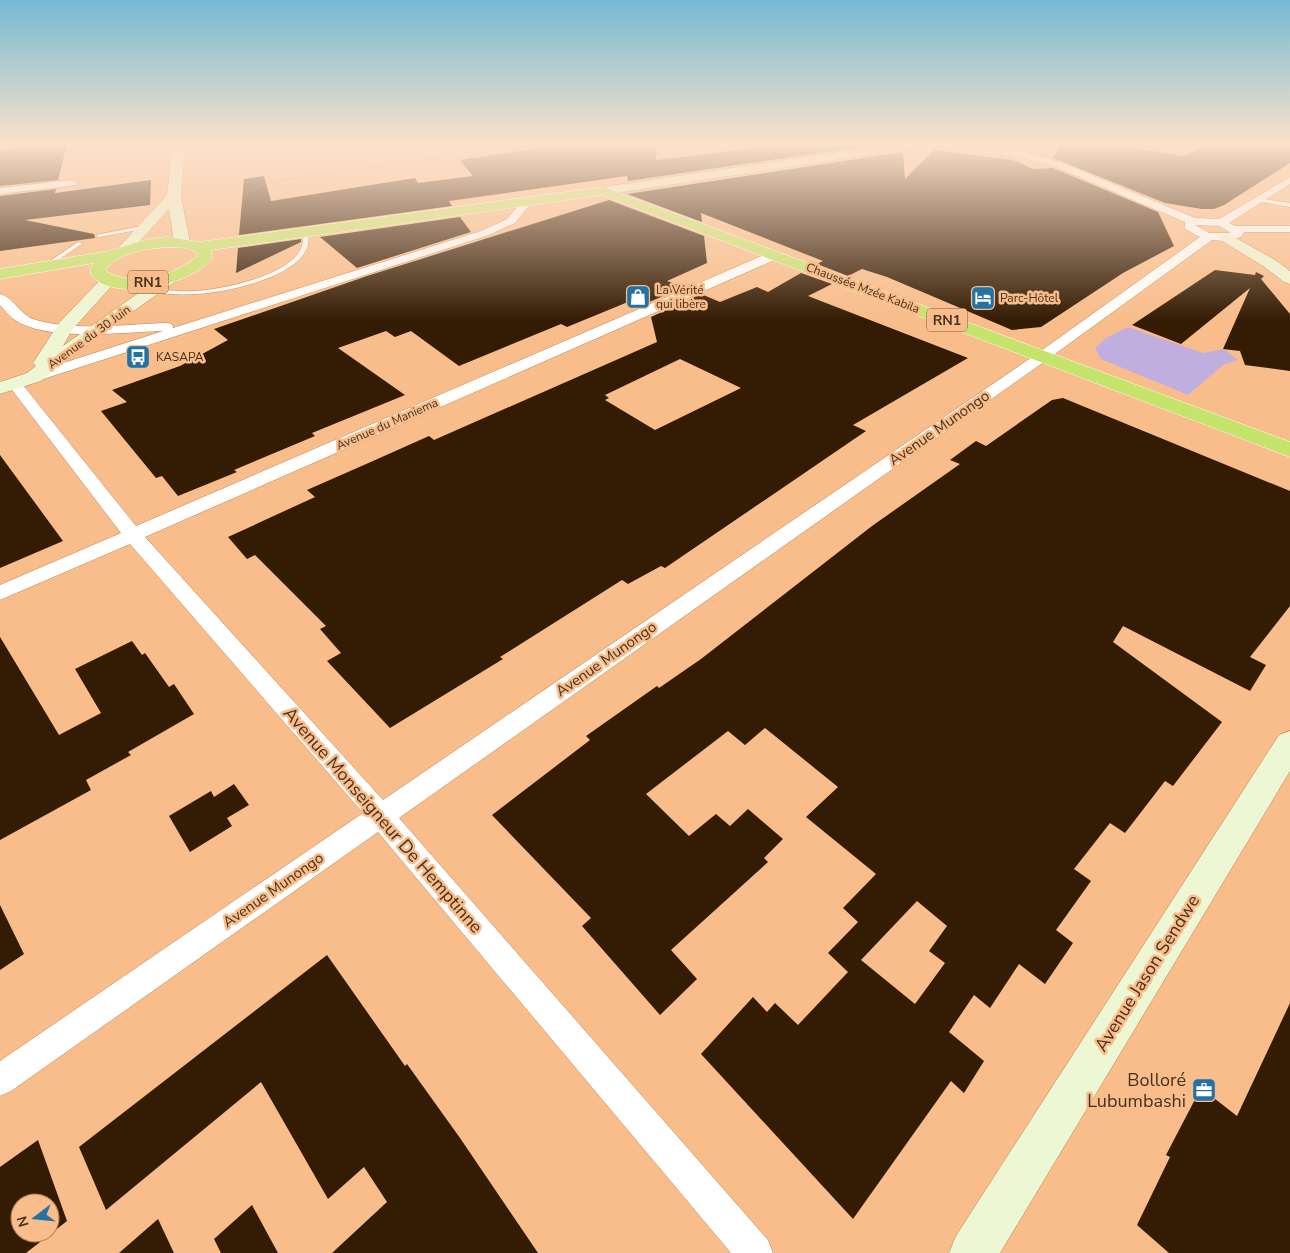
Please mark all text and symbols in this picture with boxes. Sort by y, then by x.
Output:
street label: Chaussée Mzée Kabila [804,259,922,317]
road number: RN1 [128,270,168,294]
place label: La Vérité qui libère [656,282,706,312]
shop icon: La Vérité qui libère [625,284,651,310]
hotel icon: Parc-Hôtel [970,285,996,311]
place label: Parc-Hôtel [1000,290,1059,306]
street label: Avenue du 30 Juin [44,302,134,372]
road number: RN1 [927,308,967,332]
bus stop icon: KASAPA [125,344,151,370]
place label: KASAPA [156,349,204,365]
street label: Avenue Munongo [885,386,993,470]
street label: Avenue du Maniema [334,394,440,454]
street label: Avenue Munongo [552,617,660,701]
street label: Avenue Monseigneur De Hemptinne [278,702,488,938]
street label: Avenue Munongo [219,848,327,932]
street label: Avenue Jason Sendwe [1089,890,1205,1056]
place label: Bolloré Lubumbashi [1087,1068,1186,1113]
office icon: Bolloré Lubumbashi [1191,1077,1217,1103]
north arrow [10,1193,60,1243]
text: N [12,1214,34,1229]

